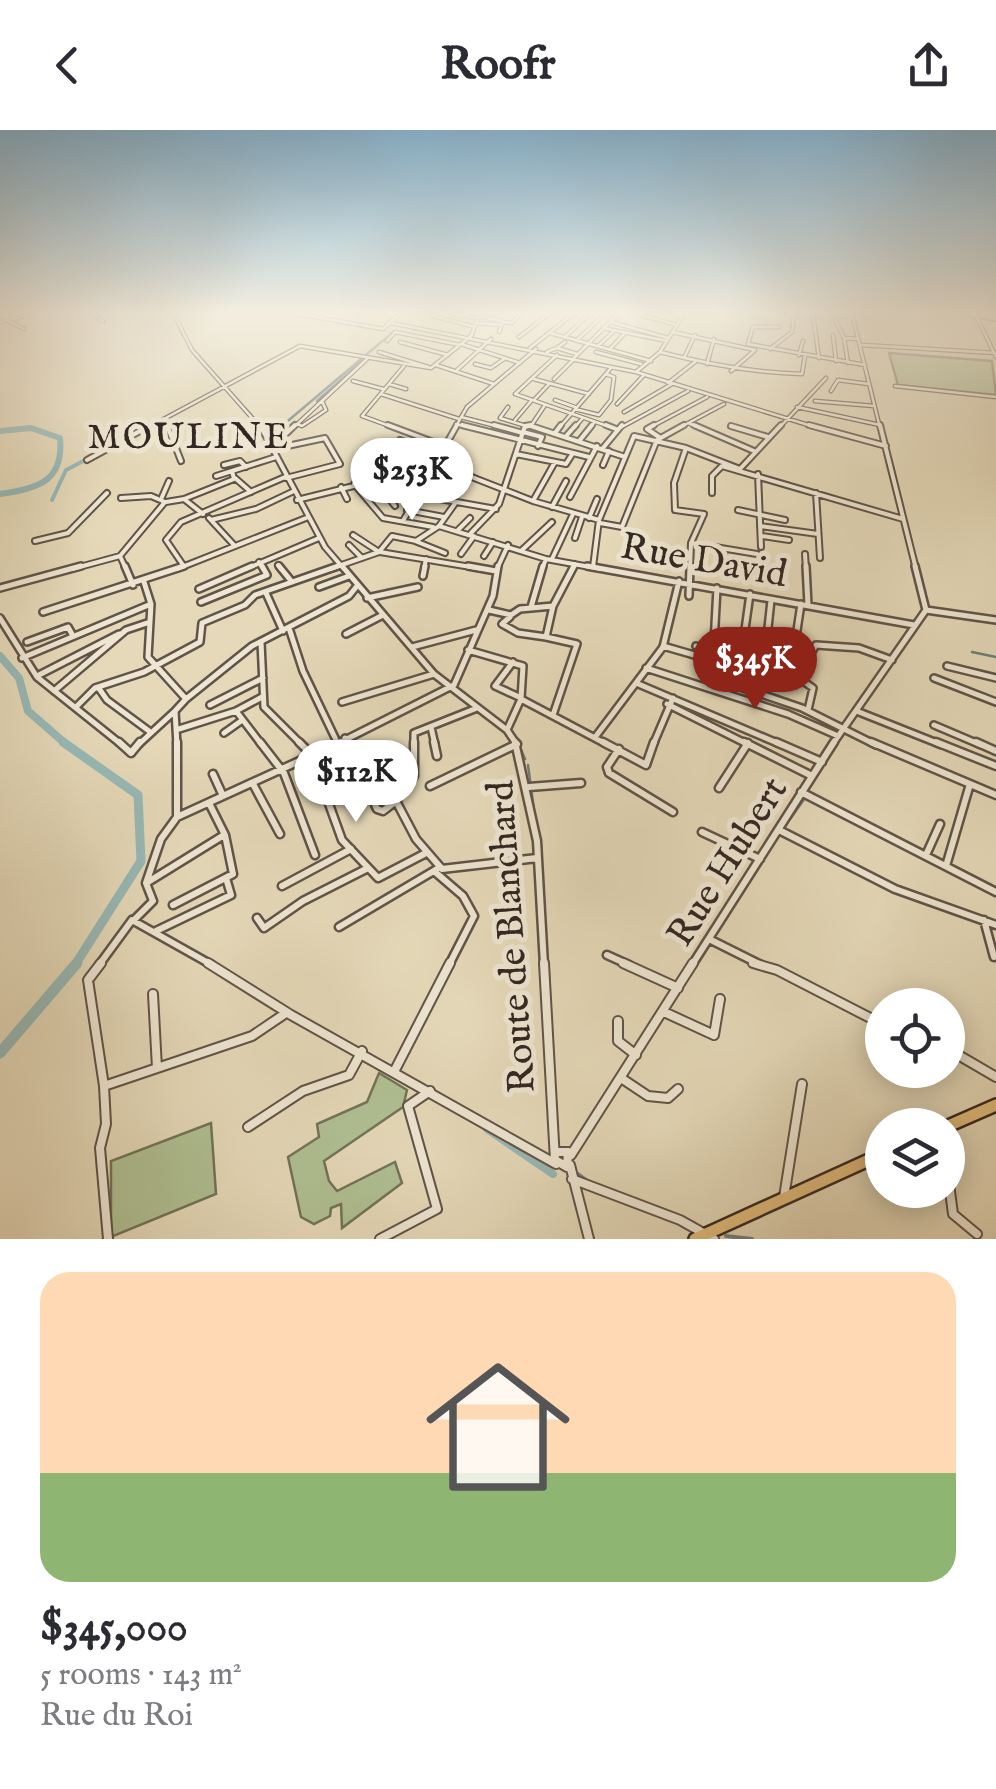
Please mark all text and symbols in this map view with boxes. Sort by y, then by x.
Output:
text: Roofr [440,37,556,94]
icon: back [40,38,95,93]
icon: share [901,38,956,93]
district label: MOULINE [88,416,290,461]
pin: $253K [342,438,482,523]
text: $253K [372,450,452,491]
street label: Rue David [617,524,791,600]
pin: $345K [685,627,825,712]
text: $345K [715,639,795,680]
pin: $112K [286,740,426,825]
text: $112K [316,752,396,793]
street label: Rue Hubert [658,769,799,956]
street label: Route de Blanchard [478,778,548,1095]
map controls [865,988,965,1208]
button: locate [865,988,965,1088]
button: layers [865,1108,965,1208]
icon: home [408,1337,588,1517]
text: $345,000 [40,1602,188,1655]
text: 5 rooms · 143 m² [40,1655,242,1696]
text: Rue du Roi [40,1696,193,1737]

